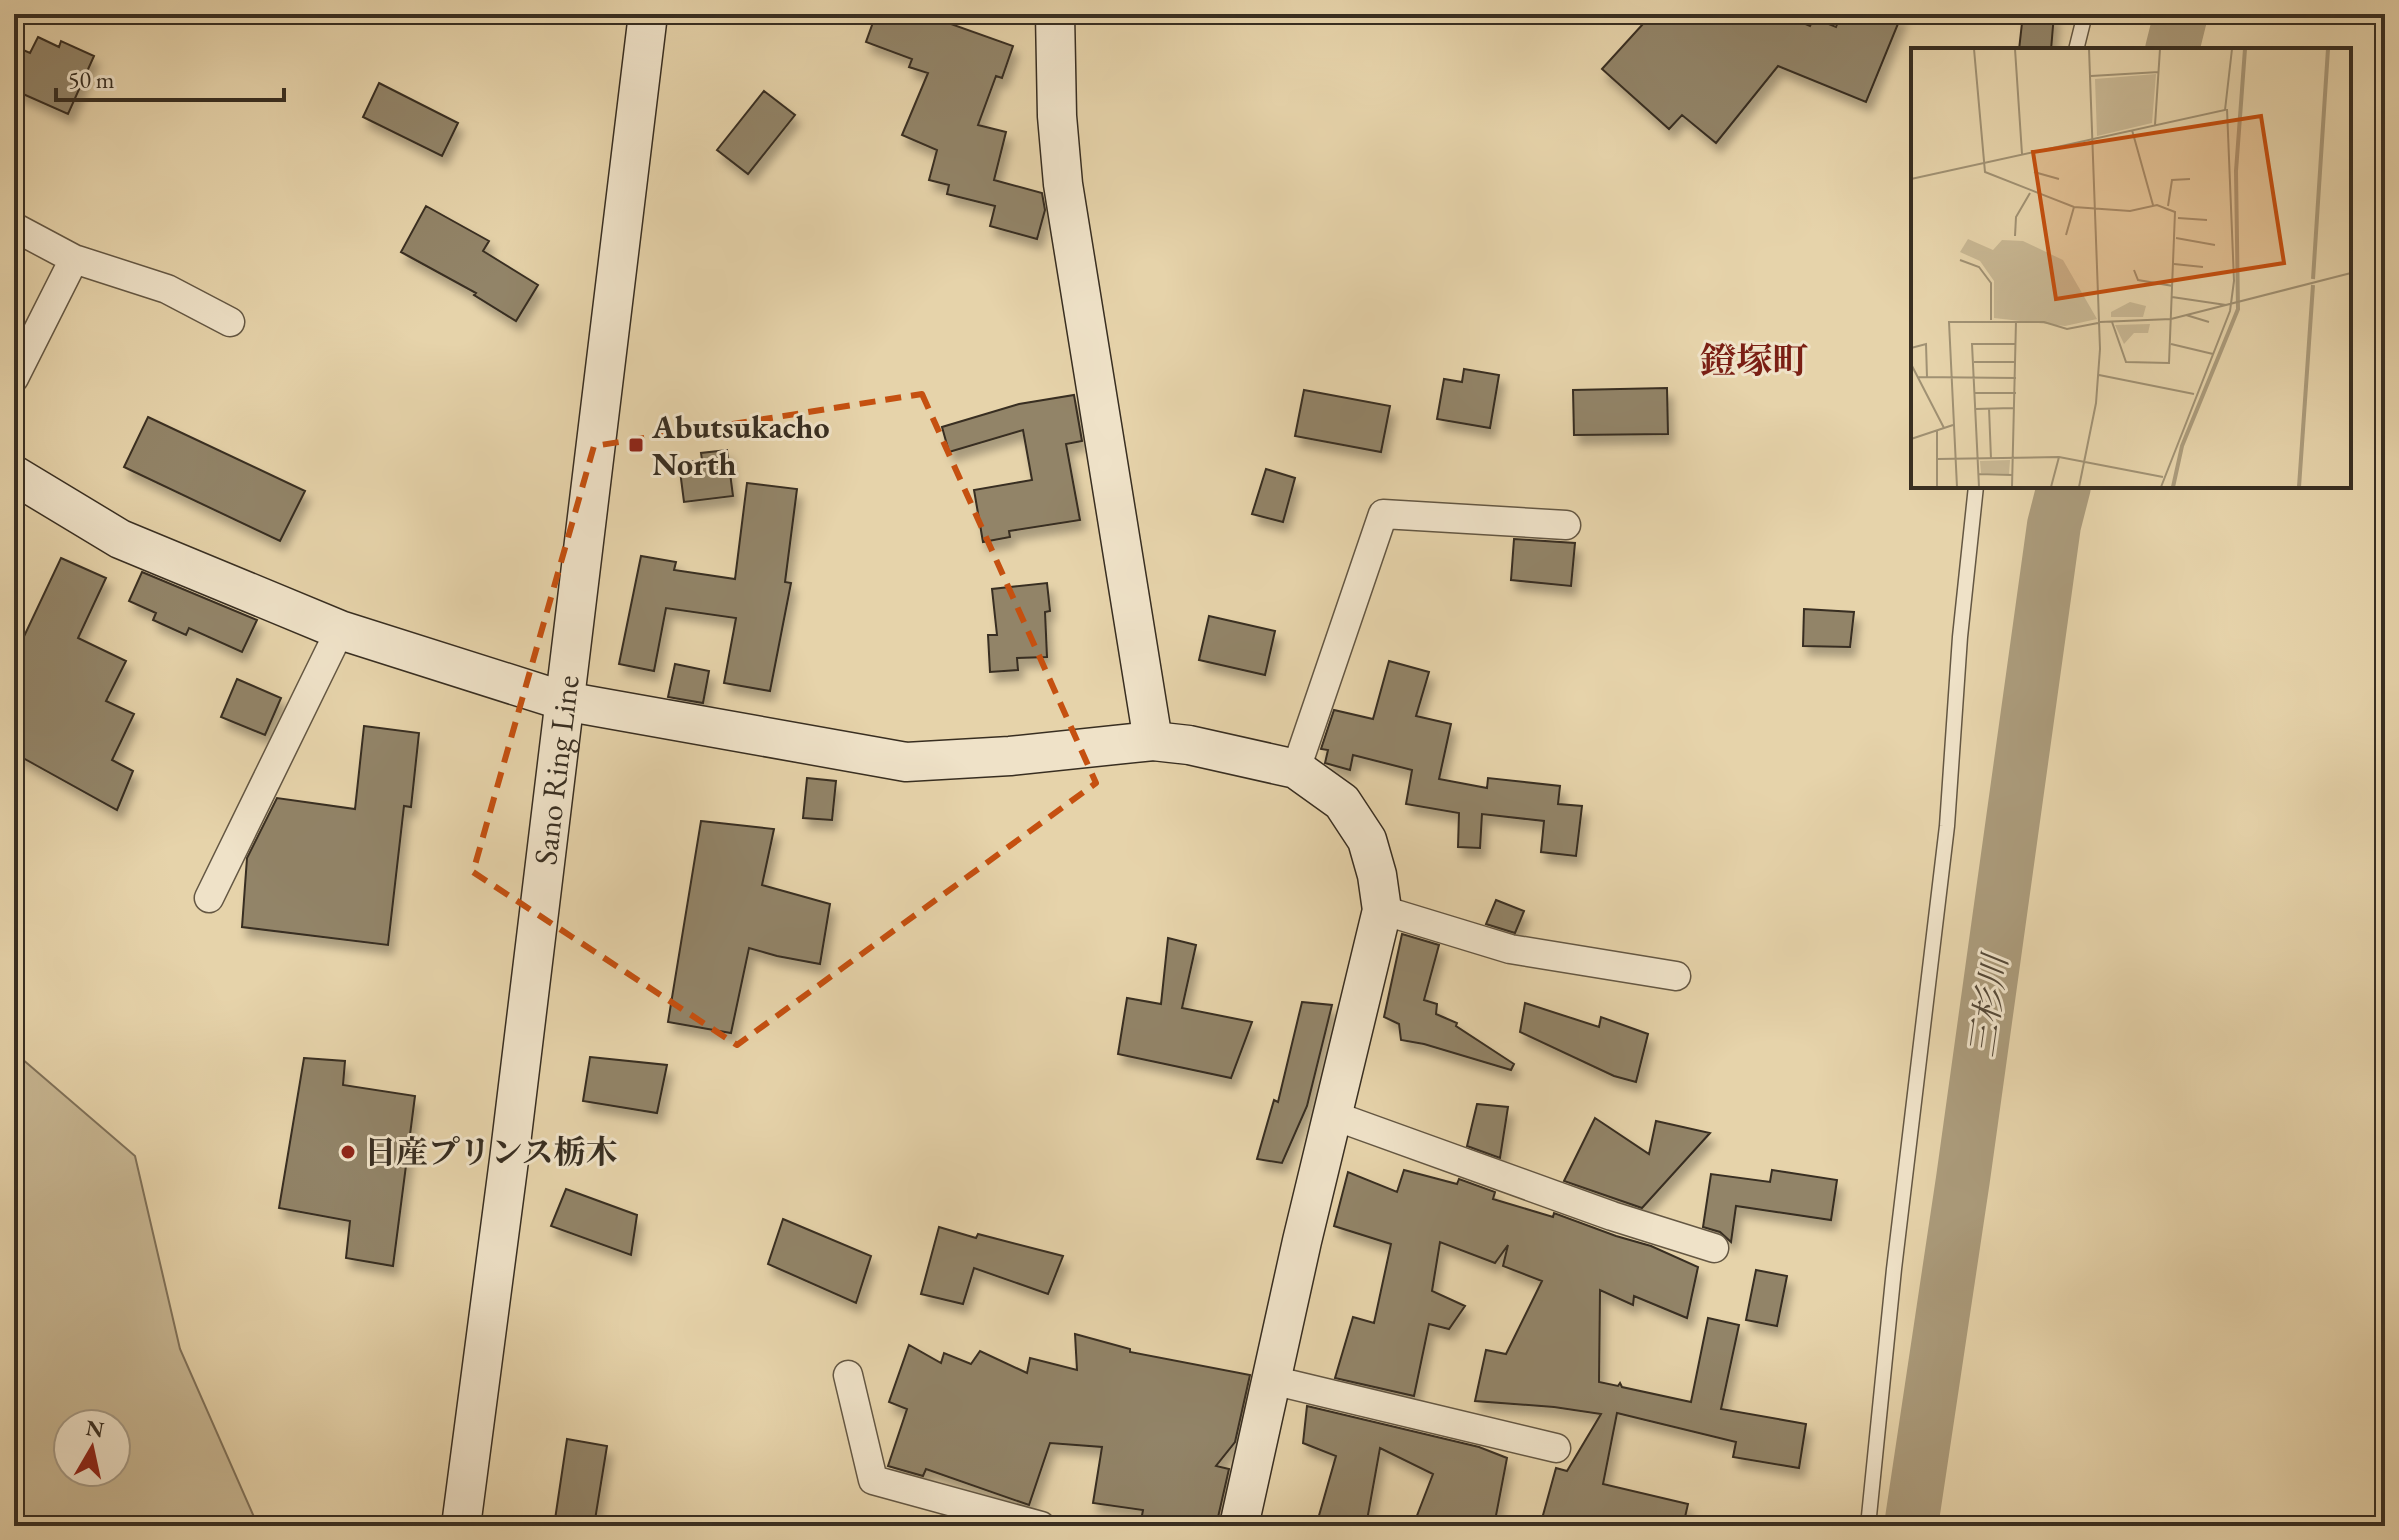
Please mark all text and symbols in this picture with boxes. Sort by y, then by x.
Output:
inset map [1911,48,2351,488]
scale bar [56,52,284,102]
text: 50 m [68,64,115,95]
district label: 鐙塚町 [1700,337,1808,384]
place label: Abutsukacho North [651,406,830,485]
marker: Abutsukacho North [627,436,645,454]
street label: Sano Ring Line [524,673,589,867]
water label: 三杉川 [1959,948,2017,1060]
place label: 日産プリンス栃木 [364,1131,618,1173]
marker: 日産プリンス栃木 [339,1143,357,1161]
north arrow [52,1408,132,1488]
text: N [84,1413,106,1444]

